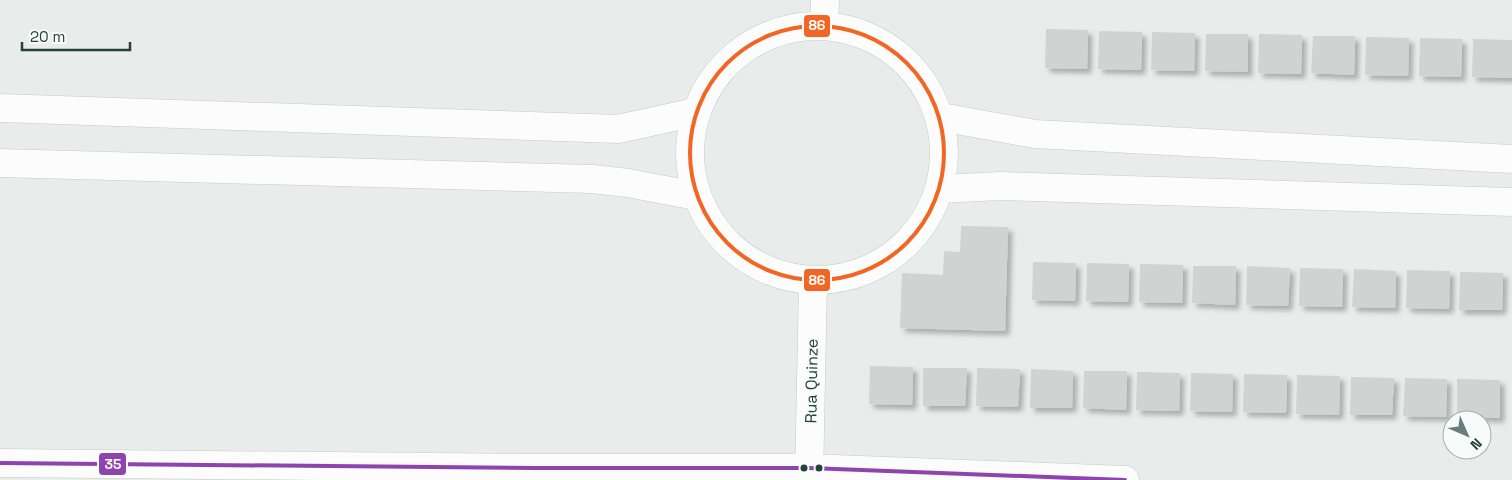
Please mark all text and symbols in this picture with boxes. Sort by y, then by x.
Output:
line badge: 86 [803,14,831,38]
text: 86 [808,16,826,34]
scale bar [22,20,130,52]
text: 20 m [30,27,65,46]
line badge: 86 [803,268,831,292]
text: 86 [808,271,826,289]
street label: Rua Quinze [800,338,823,424]
north arrow [1442,410,1492,460]
text: N [1467,435,1486,454]
line badge: 35 [98,452,127,476]
text: 35 [105,455,121,473]
unlabelled marker [799,463,809,473]
unlabelled marker [814,463,824,473]

